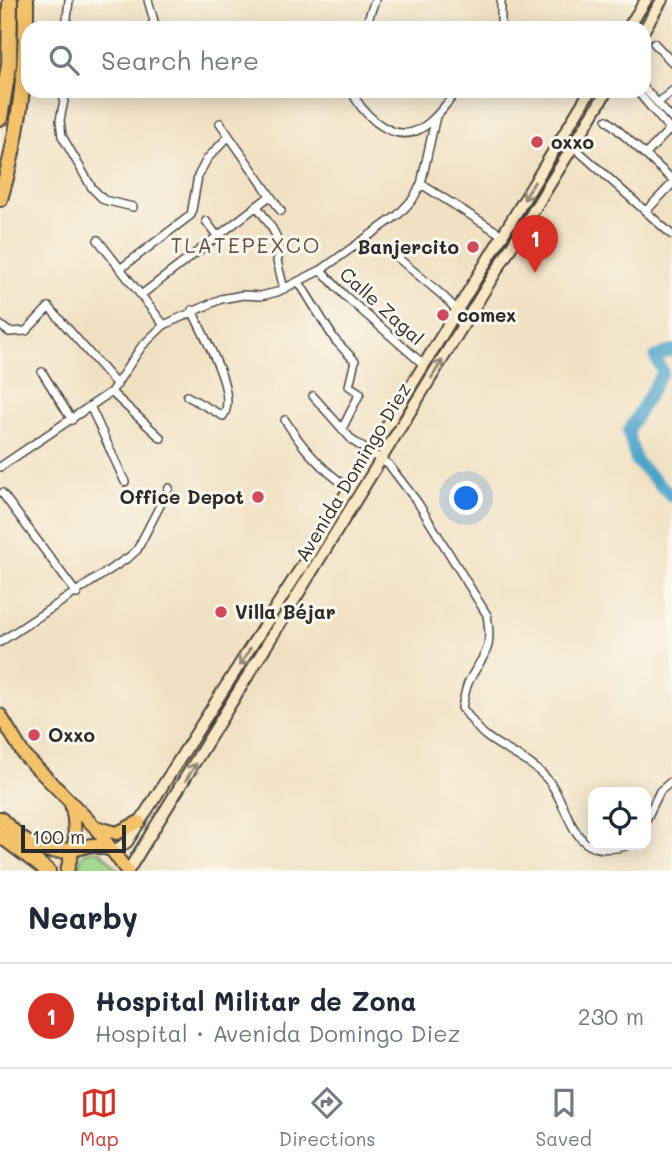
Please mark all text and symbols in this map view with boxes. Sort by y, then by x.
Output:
search box [21,21,651,98]
icon: search [45,41,83,79]
text: Search here [101,43,259,77]
place label: oxxo [551,129,594,154]
marker: oxxo [529,134,545,150]
one-way arrow [522,181,536,201]
pin: 1 [512,215,558,273]
district label: TLATEPEXCO [171,231,321,258]
place label: Banjercito [358,234,459,259]
marker: Banjercito [465,239,481,255]
street label: Calle Zagal [335,261,430,350]
place label: comex [457,302,516,327]
marker: comex [435,307,451,323]
one-way arrow [430,359,444,379]
street label: Avenida Domingo Diez [289,378,416,566]
your location [449,481,483,515]
place label: Office Depot [119,484,244,509]
marker: Office Depot [250,489,266,505]
place label: Villa Béjar [235,599,336,624]
marker: Villa Béjar [213,604,229,620]
one-way arrow [237,647,252,666]
place label: Oxxo [48,722,95,747]
marker: Oxxo [26,727,42,743]
one-way arrow [183,763,198,782]
map controls [588,787,651,850]
button: locate [588,787,651,850]
scale bar [21,822,126,854]
text: 100 m [32,824,85,849]
text: Nearby [28,897,138,937]
text: Hospital Militar de Zona [95,984,416,1018]
text: 1 [46,1001,56,1031]
text: 230 m [578,1001,644,1031]
text: Hospital · Avenida Domingo Diez [95,1018,460,1048]
tab: Map [80,1084,119,1151]
tab: Directions [279,1084,375,1151]
tab: Saved [536,1084,592,1151]

